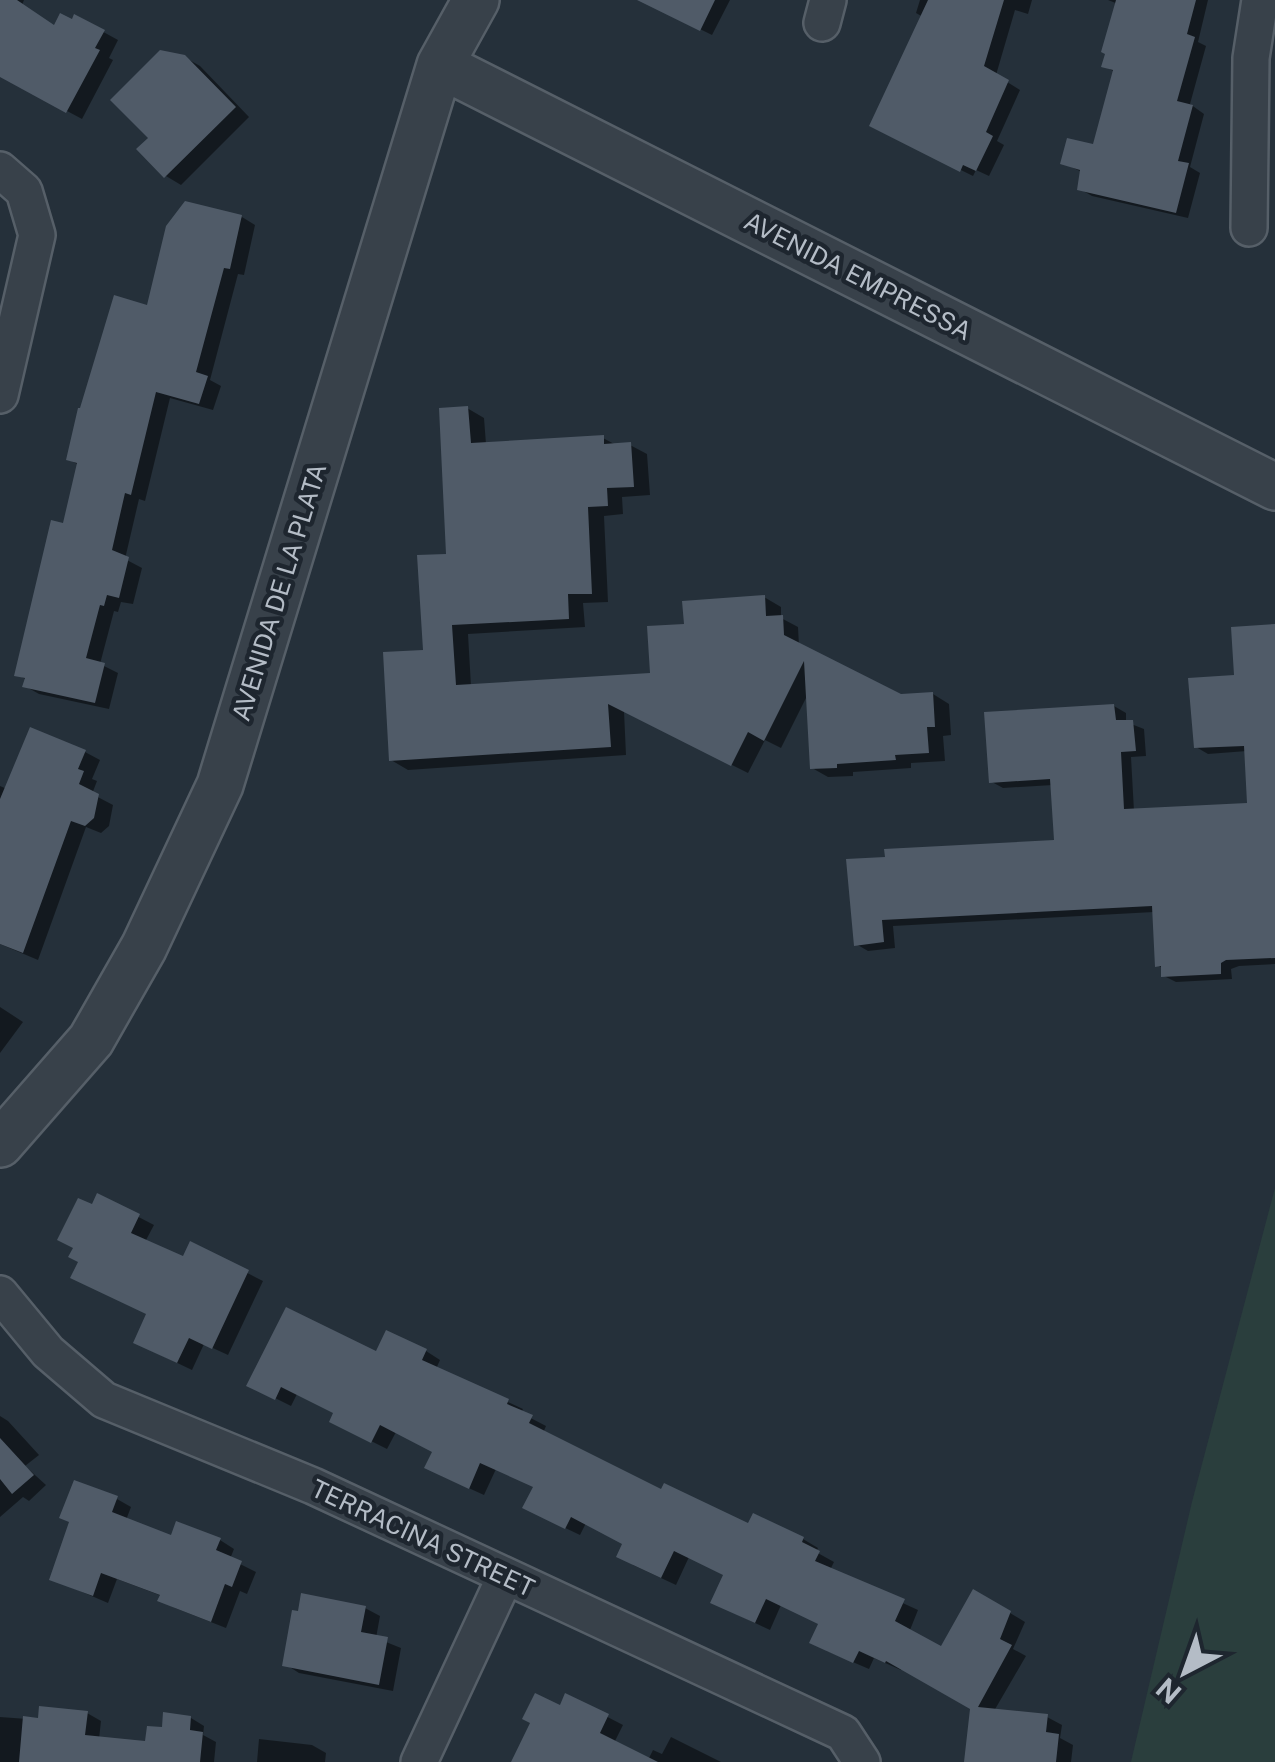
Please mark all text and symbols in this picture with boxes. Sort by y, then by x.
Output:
street label: AVENIDA EMPRESSA [739,206,977,346]
street label: AVENIDA DE LA PLATA [225,459,333,725]
street label: TERRACINA STREET [307,1473,540,1603]
north arrow [1135,1622,1235,1722]
text: N [1149,1672,1187,1711]

